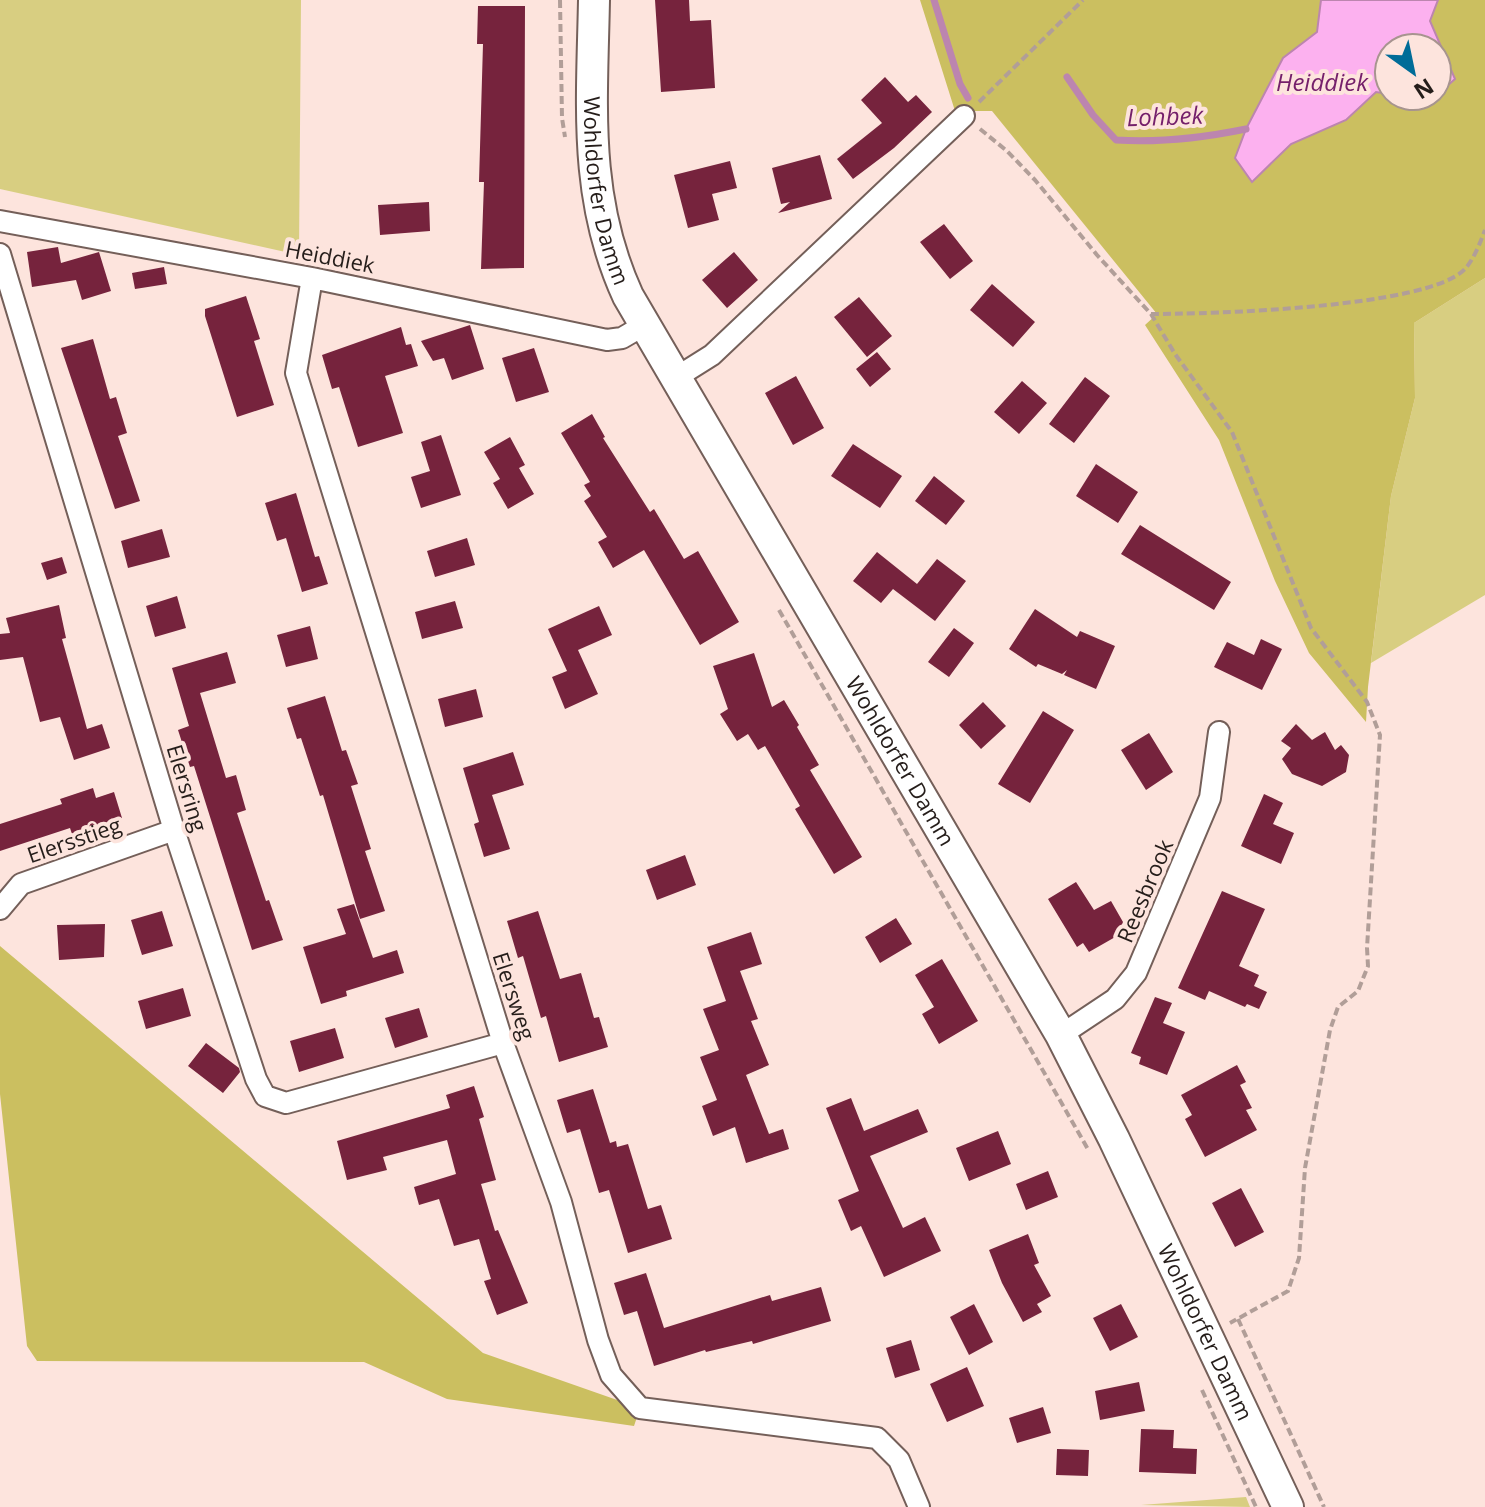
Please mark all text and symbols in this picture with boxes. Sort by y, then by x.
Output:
north arrow [1373,32,1453,112]
water label: Heiddiek [1276,65,1369,98]
text: N [1409,72,1440,107]
street label: Wohldorfer Damm [578,96,638,289]
water label: Lohbek [1126,98,1205,133]
street label: Heiddiek [283,233,378,279]
street label: Wohldorfer Damm [840,670,963,851]
street label: Elersring [161,740,215,835]
street label: Elersstieg [23,809,125,869]
street label: Reesbrook [1109,834,1179,947]
street label: Elersweg [487,948,543,1044]
street label: Wohldorfer Damm [1152,1239,1261,1425]

